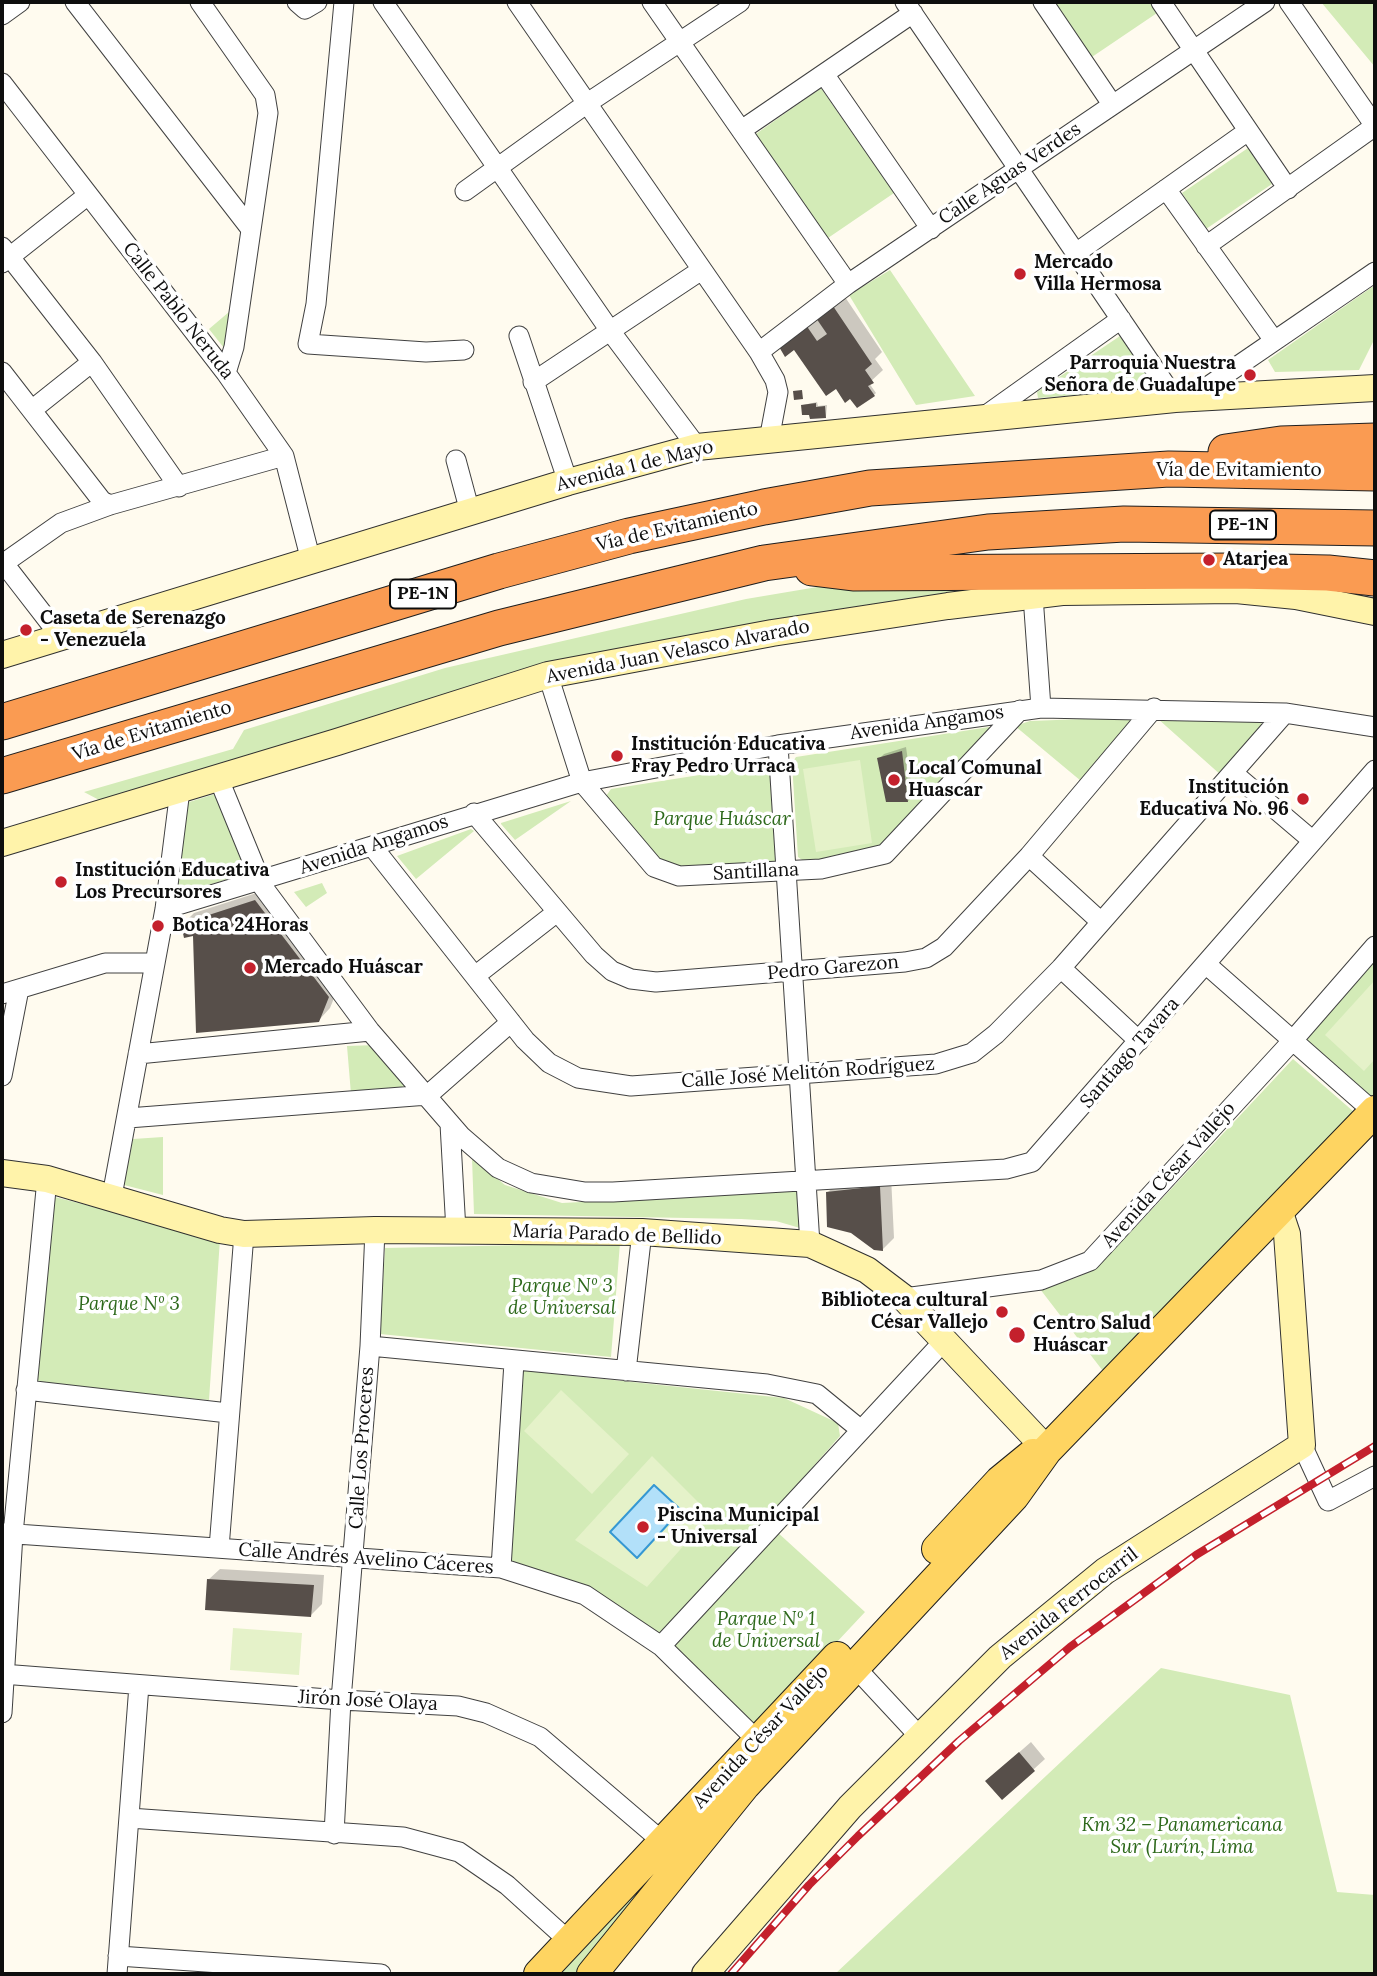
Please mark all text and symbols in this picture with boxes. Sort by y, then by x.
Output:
street label: Calle Aguas Verdes [935,118,1085,230]
street label: Calle Pablo Neruda [117,238,239,384]
place label: Mercado Villa Hermosa [1034,252,1162,296]
marker: Mercado Villa Hermosa [1012,266,1028,282]
place label: Parroquia Nuestra Señora de Guadalupe [1044,353,1236,397]
marker: Parroquia Nuestra Señora de Guadalupe [1242,367,1258,383]
street label: Avenida 1 de Mayo [554,435,716,497]
street label: Vía de Evitamiento [1156,460,1322,482]
street label: Vía de Evitamiento [594,497,760,557]
road number: PE-1N [1210,510,1276,540]
place label: Atarjea [1223,549,1288,571]
marker: Atarjea [1201,552,1217,568]
road number: PE-1N [390,580,456,608]
place label: Caseta de Serenazgo - Venezuela [40,608,226,652]
street label: Avenida Juan Velasco Alvarado [545,615,811,689]
marker: Caseta de Serenazgo - Venezuela [18,622,34,638]
street label: Vía de Evitamiento [70,696,234,766]
street label: Avenida Angamos [849,701,1005,745]
place label: Institución Educativa Fray Pedro Urraca [631,734,826,778]
marker: Institución Educativa Fray Pedro Urraca [609,748,625,764]
place label: Local Comunal Huascar [908,758,1042,802]
marker: Local Comunal Huascar [886,772,902,788]
place label: Institución Educativa No. 96 [1139,777,1289,821]
marker: Institución Educativa No. 96 [1295,791,1311,807]
park label: Parque Huáscar [653,809,791,831]
street label: Avenida Angamos [297,810,451,880]
street label: Santillana [712,858,800,886]
place label: Institución Educativa Los Precursores [75,860,270,904]
marker: Institución Educativa Los Precursores [53,874,69,890]
place label: Botica 24Horas [172,915,308,937]
marker: Botica 24Horas [150,918,166,934]
street label: Pedro Garezon [766,951,900,985]
place label: Mercado Huáscar [264,957,423,979]
marker: Mercado Huáscar [242,960,258,976]
street label: Santiago Tavara [1076,993,1184,1113]
street label: Calle José Melitón Rodríguez [680,1053,936,1093]
street label: Avenida César Vallejo [1098,1097,1240,1253]
street label: María Parado de Bellido [512,1220,722,1250]
park label: Parque Nº 3 de Universal [508,1276,616,1320]
place label: Biblioteca cultural César Vallejo [821,1290,988,1334]
park label: Parque Nº 3 [78,1294,180,1316]
marker: Biblioteca cultural César Vallejo [994,1304,1010,1320]
place label: Centro Salud Huáscar [1033,1313,1151,1357]
marker: Centro Salud Huáscar [1007,1325,1027,1345]
street label: Calle Los Proceres [345,1366,379,1530]
place label: Piscina Municipal - Universal [657,1505,819,1549]
marker: Piscina Municipal - Universal [635,1519,651,1535]
street label: Calle Andrés Avelino Cáceres [238,1539,494,1579]
street label: Avenida Ferrocarril [995,1543,1143,1665]
park label: Parque Nº 1 de Universal [712,1609,820,1653]
street label: Avenida César Vallejo [688,1660,834,1814]
street label: Jirón José Olaya [297,1686,439,1716]
park label: Km 32 – Panamericana Sur (Lurín, Lima [1081,1815,1283,1859]

